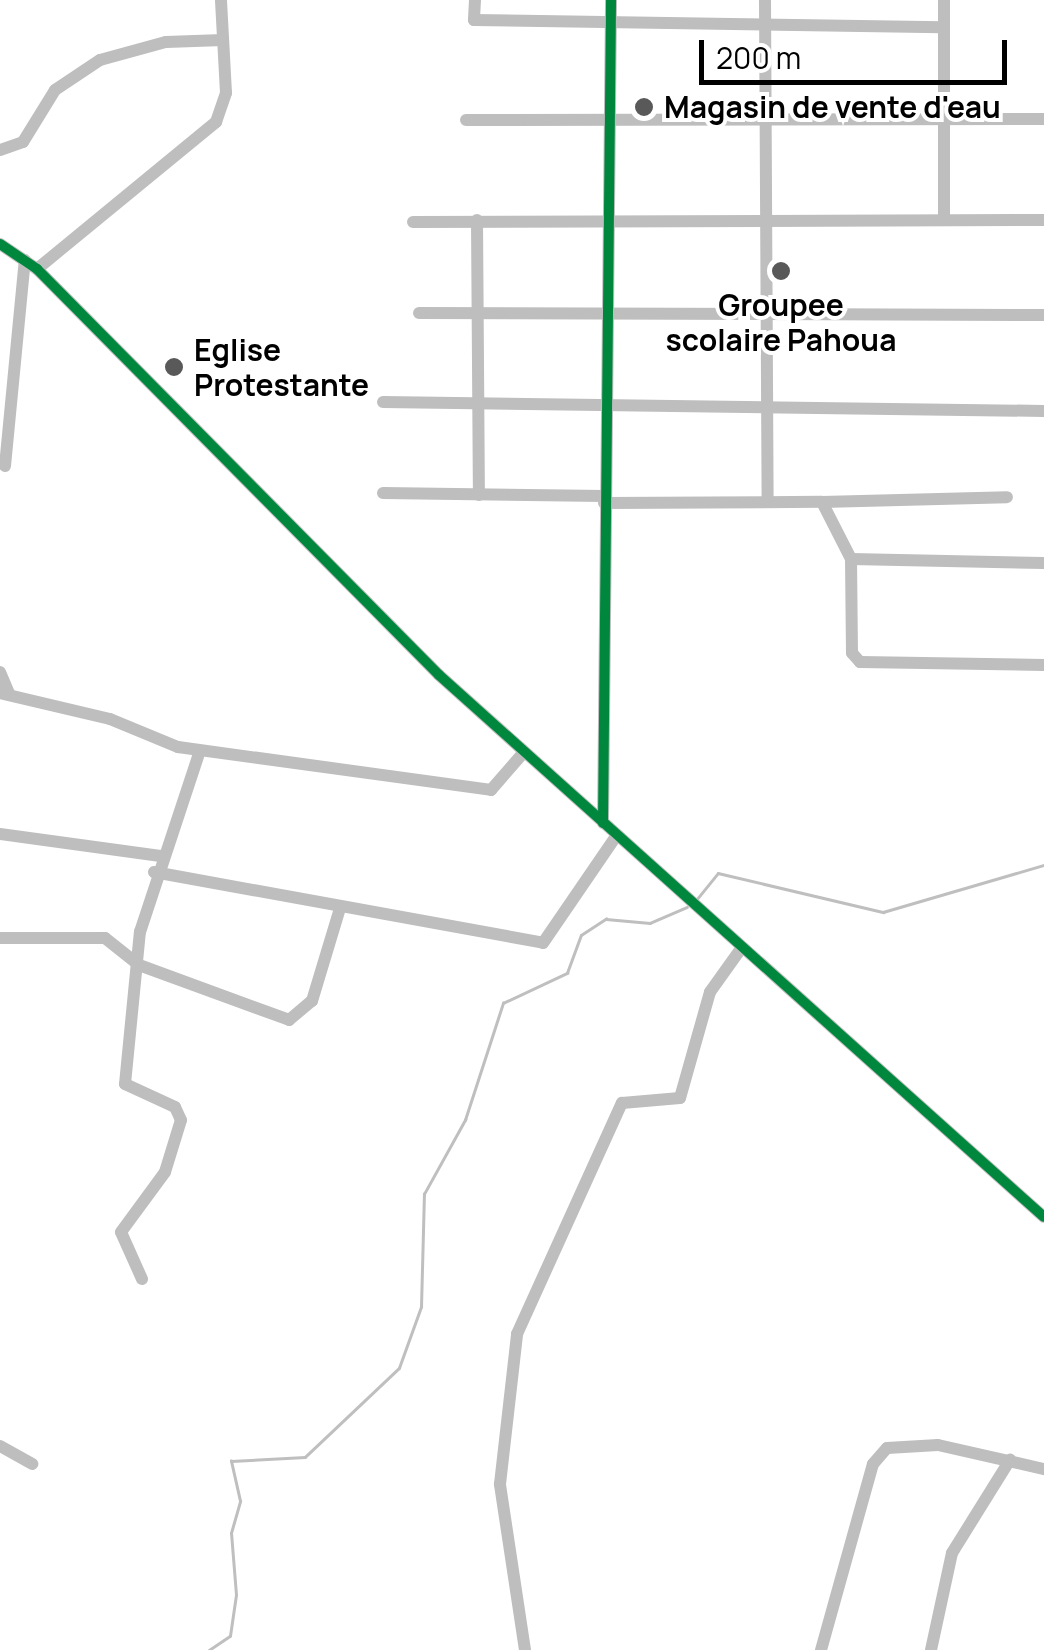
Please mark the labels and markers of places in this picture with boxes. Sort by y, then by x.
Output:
place label: Magasin de vente d'eau [664,89,1001,125]
marker: Magasin de vente d'eau [633,96,655,118]
marker: Groupee scolaire Pahoua [770,260,792,282]
place label: Groupee scolaire Pahoua [666,287,896,358]
place label: Eglise Protestante [194,332,369,402]
marker: Eglise Protestante [163,356,185,378]

